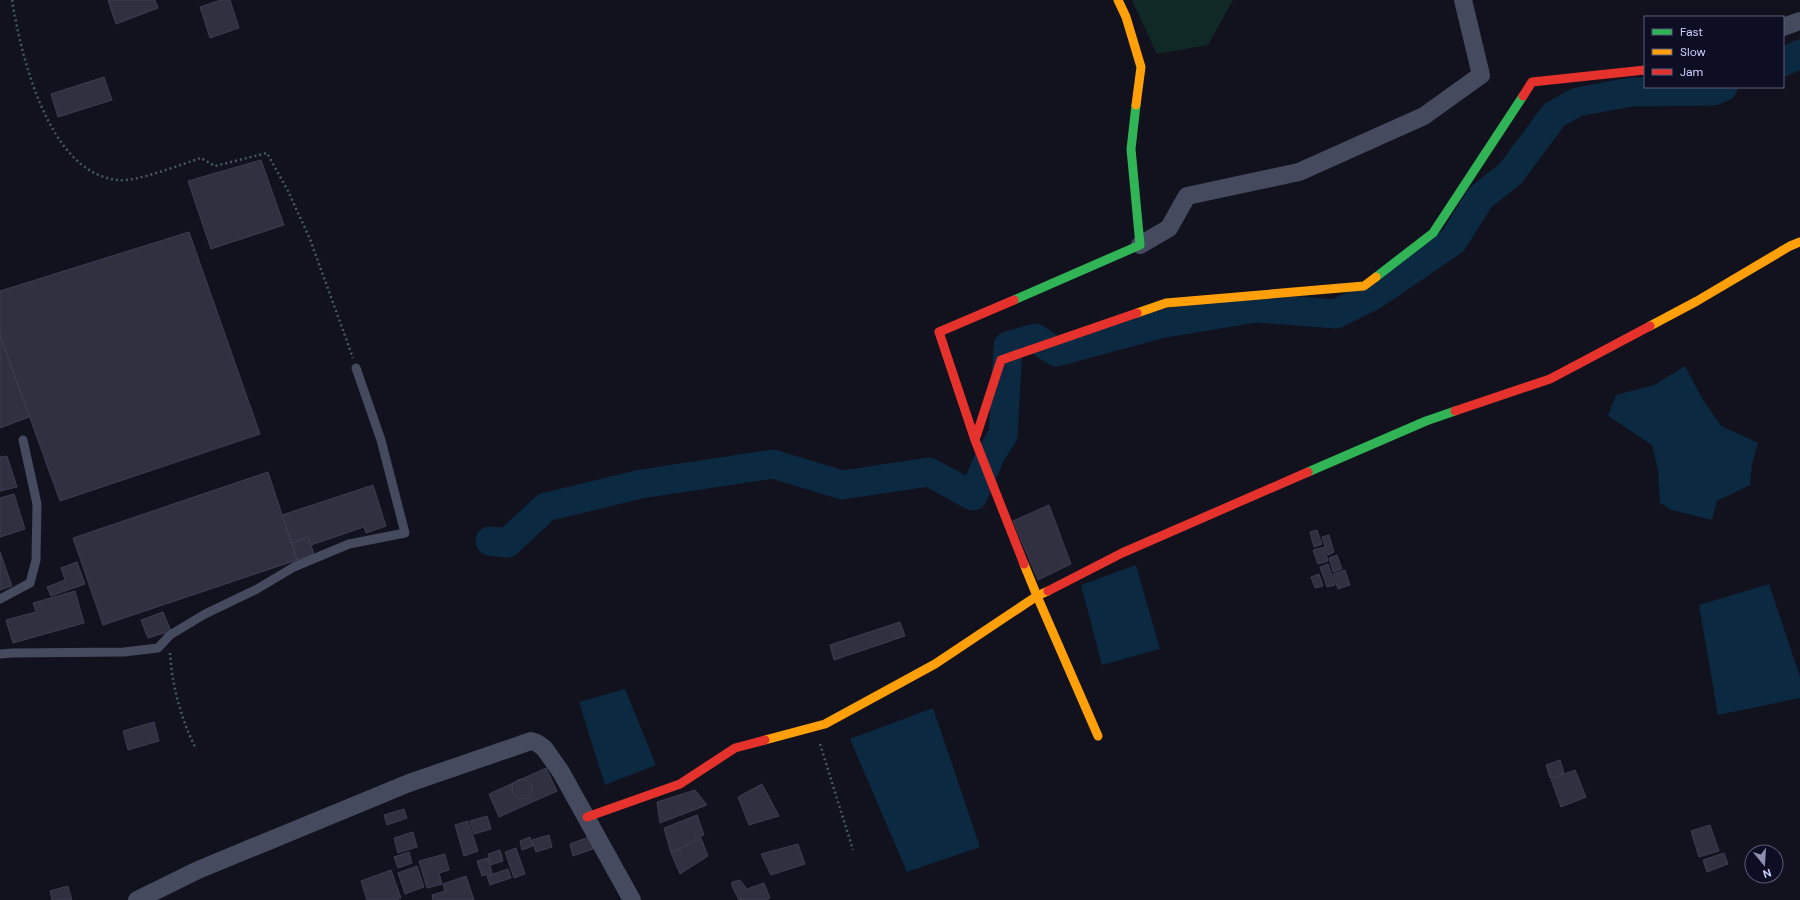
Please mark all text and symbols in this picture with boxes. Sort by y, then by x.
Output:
legend [1644,16,1784,88]
text: Fast [1680,24,1703,40]
text: Slow [1680,44,1706,60]
text: Jam [1680,64,1703,80]
north arrow [1744,844,1784,884]
text: N [1761,866,1773,881]

